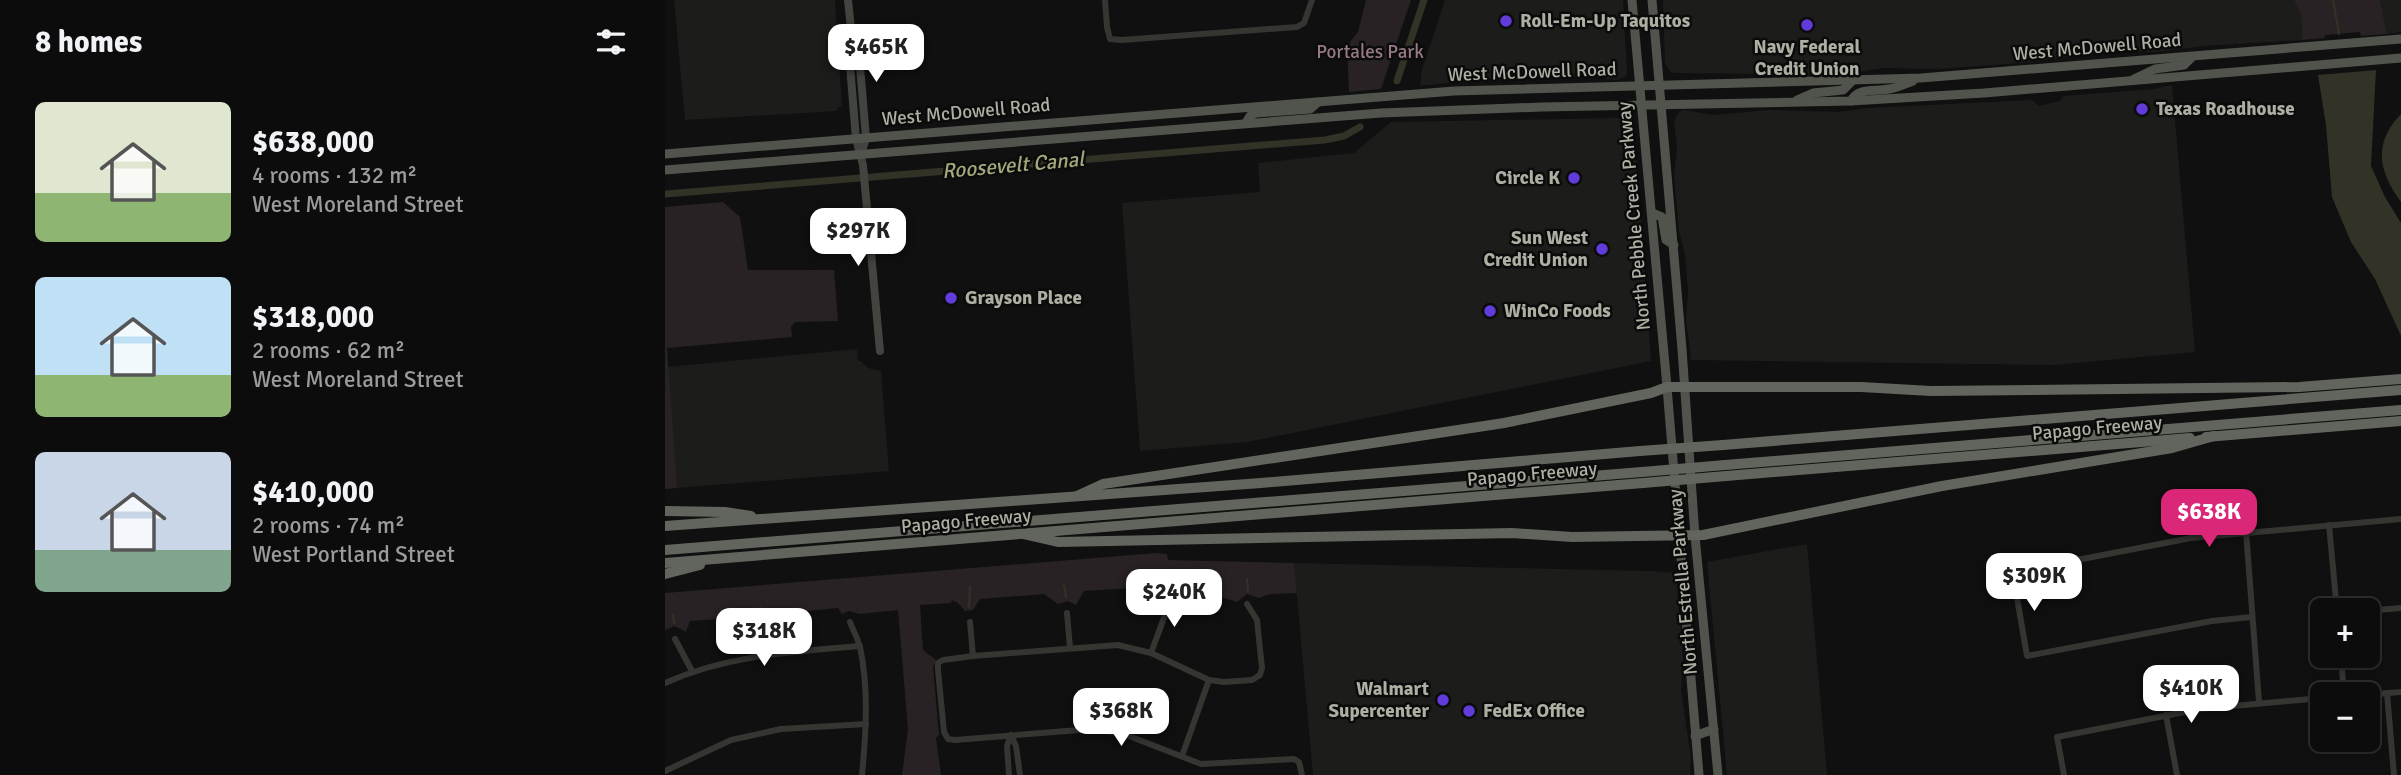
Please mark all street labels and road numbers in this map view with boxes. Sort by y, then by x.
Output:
street label: West McDowell Road [2012,28,2182,66]
street label: West McDowell Road [1447,57,1617,87]
street label: West McDowell Road [881,93,1051,131]
street label: North Pebble Creek Parkway [1612,101,1656,331]
street label: Papago Freeway [2031,410,2163,446]
street label: Papago Freeway [1466,456,1598,492]
street label: North Estrella Parkway [1663,488,1703,676]
street label: Papago Freeway [900,503,1032,539]

